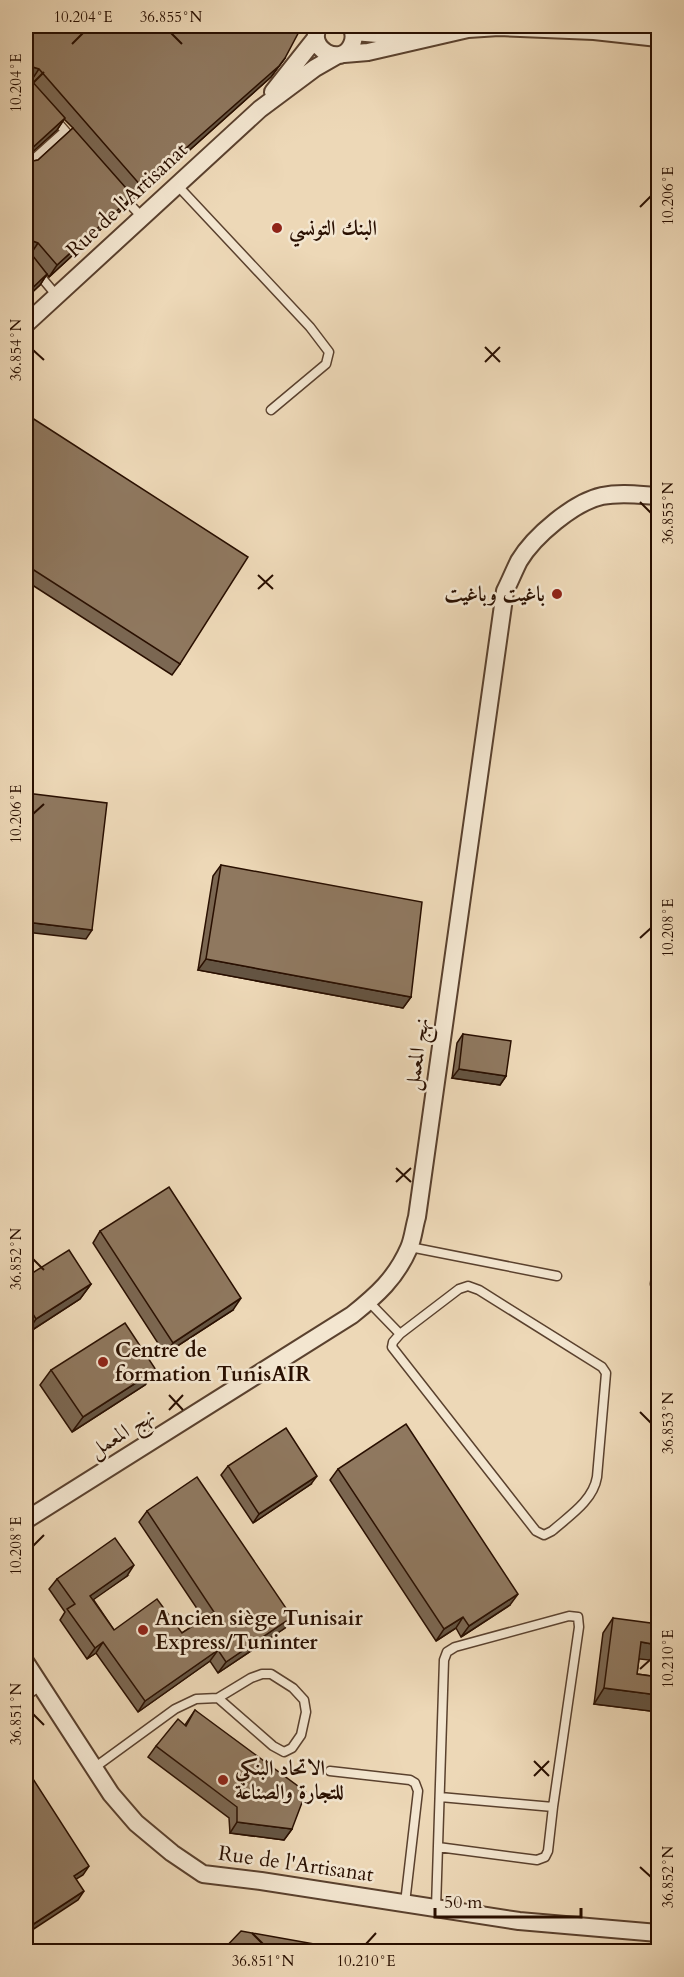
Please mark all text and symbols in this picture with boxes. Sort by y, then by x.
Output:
text: 10.204°E [53,7,113,27]
text: 36.855°N [140,7,203,27]
text: 10.204°E [6,53,26,113]
street label: Rue de l'Artisanat [60,136,194,264]
text: 10.206°E [658,166,678,226]
place label: البنك التونسي [289,214,377,248]
marker: البنك التونسي [270,221,284,235]
text: 36.854°N [6,318,26,381]
text: 36.855°N [658,481,678,544]
place label: باغيت وباغيت [444,580,545,609]
marker: باغيت وباغيت [550,587,564,601]
text: 10.206°E [6,784,26,844]
text: 10.208°E [658,898,678,958]
street label: نهج المعمل [398,1016,440,1093]
text: 36.852°N [6,1227,26,1290]
place label: Centre de formation TunisAIR [115,1336,311,1389]
marker: Centre de formation TunisAIR [96,1355,110,1369]
text: 36.853°N [658,1391,678,1454]
street label: نهج المعمل [83,1401,163,1468]
text: 10.208°E [6,1516,26,1576]
place label: Ancien siège Tunisair Express/Tuninter [155,1604,364,1657]
marker: Ancien siège Tunisair Express/Tuninter [136,1623,150,1637]
text: 10.210°E [658,1629,678,1689]
text: 36.851°N [6,1682,26,1745]
place label: الاتحاد البنكي للتجارة والصناعة [235,1754,344,1807]
marker: الاتحاد البنكي للتجارة والصناعة [216,1773,230,1787]
street label: Rue de l'Artisanat [216,1839,376,1889]
text: 36.852°N [658,1845,678,1908]
scale bar [435,1881,580,1919]
text: 50 m [444,1890,483,1915]
text: 36.851°N [232,1951,295,1971]
text: 10.210°E [336,1951,396,1971]

